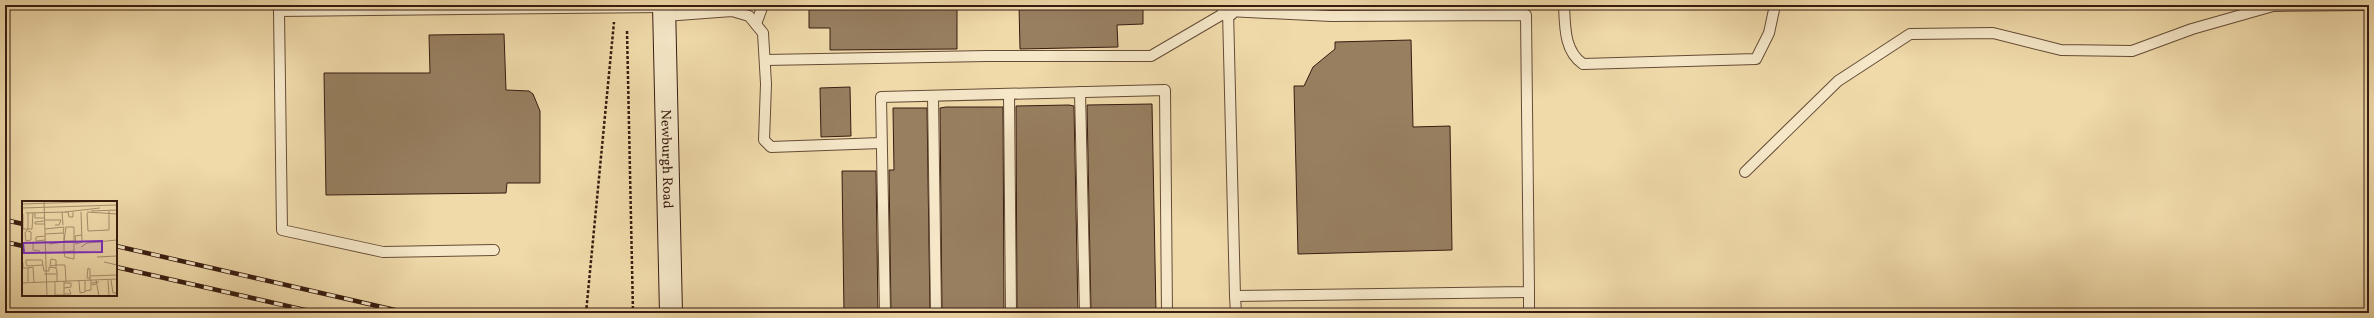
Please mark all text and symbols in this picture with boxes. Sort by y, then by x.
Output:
street label: Newburgh Road [655,109,677,209]
inset map [22,201,117,296]

